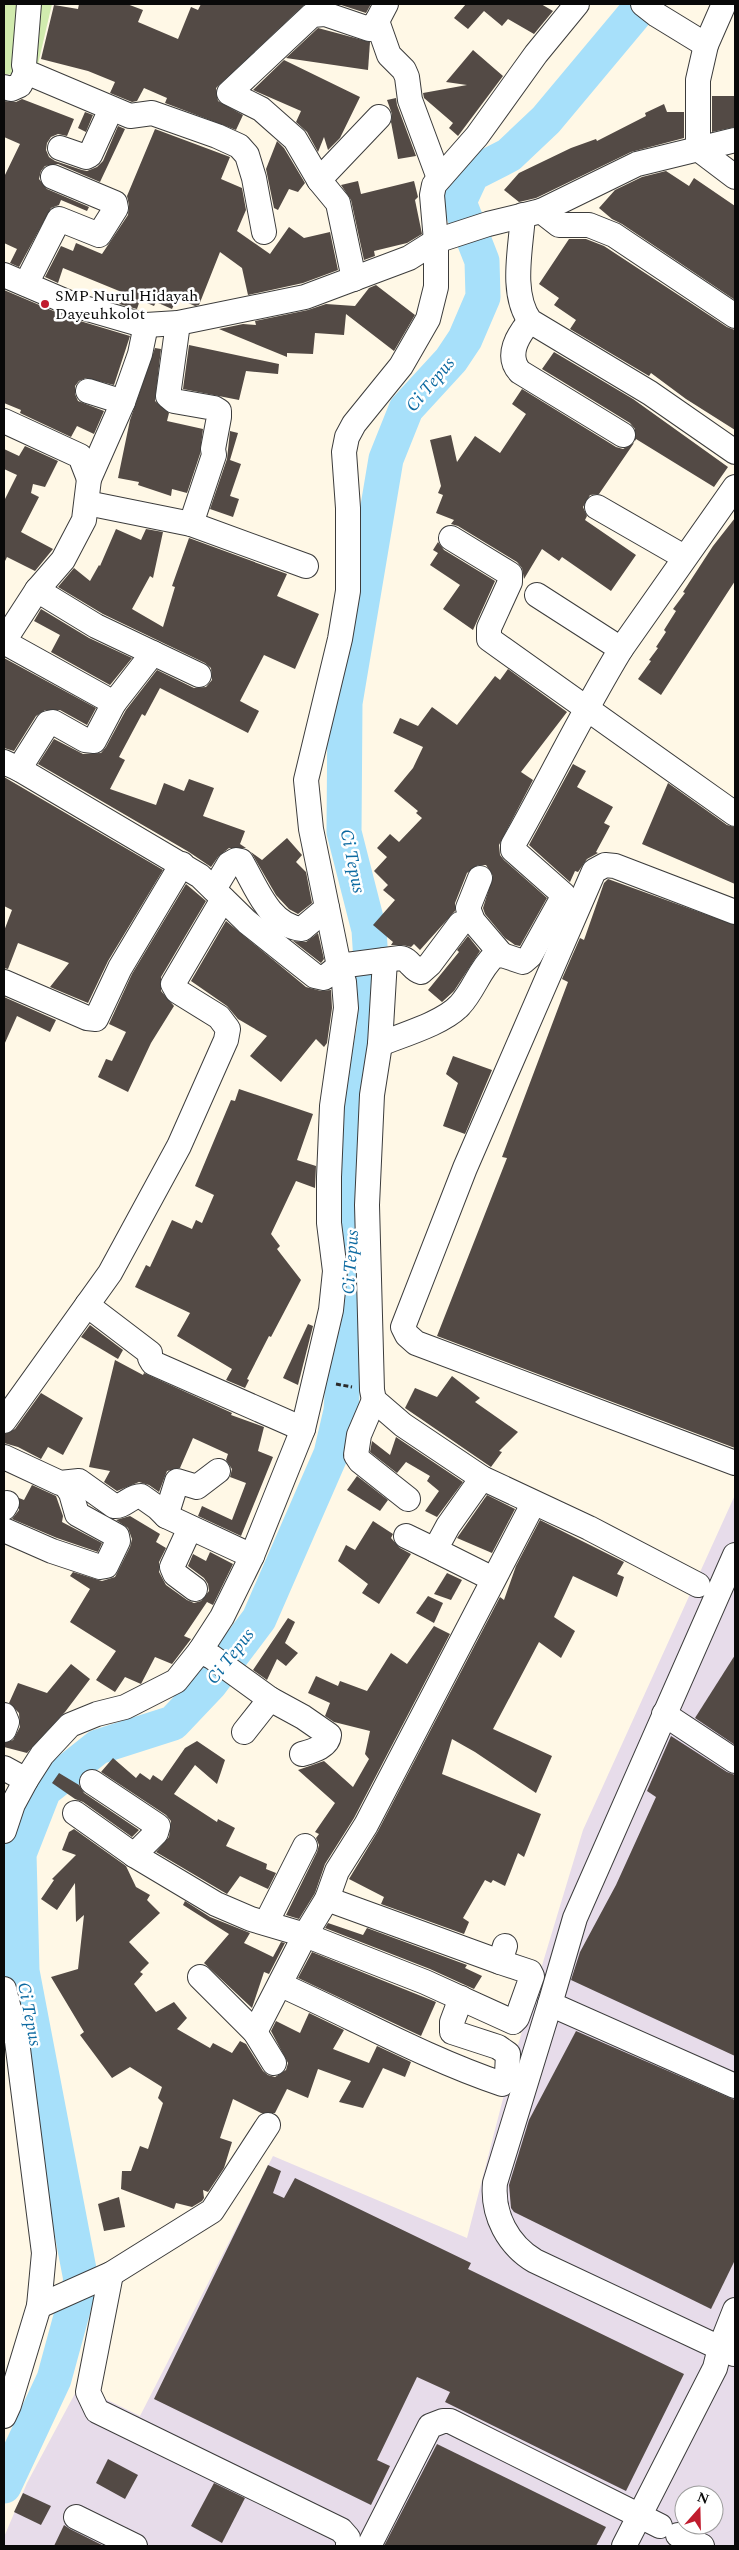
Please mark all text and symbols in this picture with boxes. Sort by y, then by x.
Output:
place label: SMP Nurul Hidayah Dayeuhkolot [55,284,198,326]
marker: SMP Nurul Hidayah Dayeuhkolot [39,298,51,310]
water label: Ci Tepus [399,350,462,418]
water label: Ci Tepus [333,827,373,896]
water label: Ci Tepus [335,1228,366,1295]
water label: Ci Tepus [200,1622,261,1690]
water label: Ci Tepus [10,1980,49,2049]
north arrow [674,2485,724,2535]
text: N [694,2486,712,2510]

